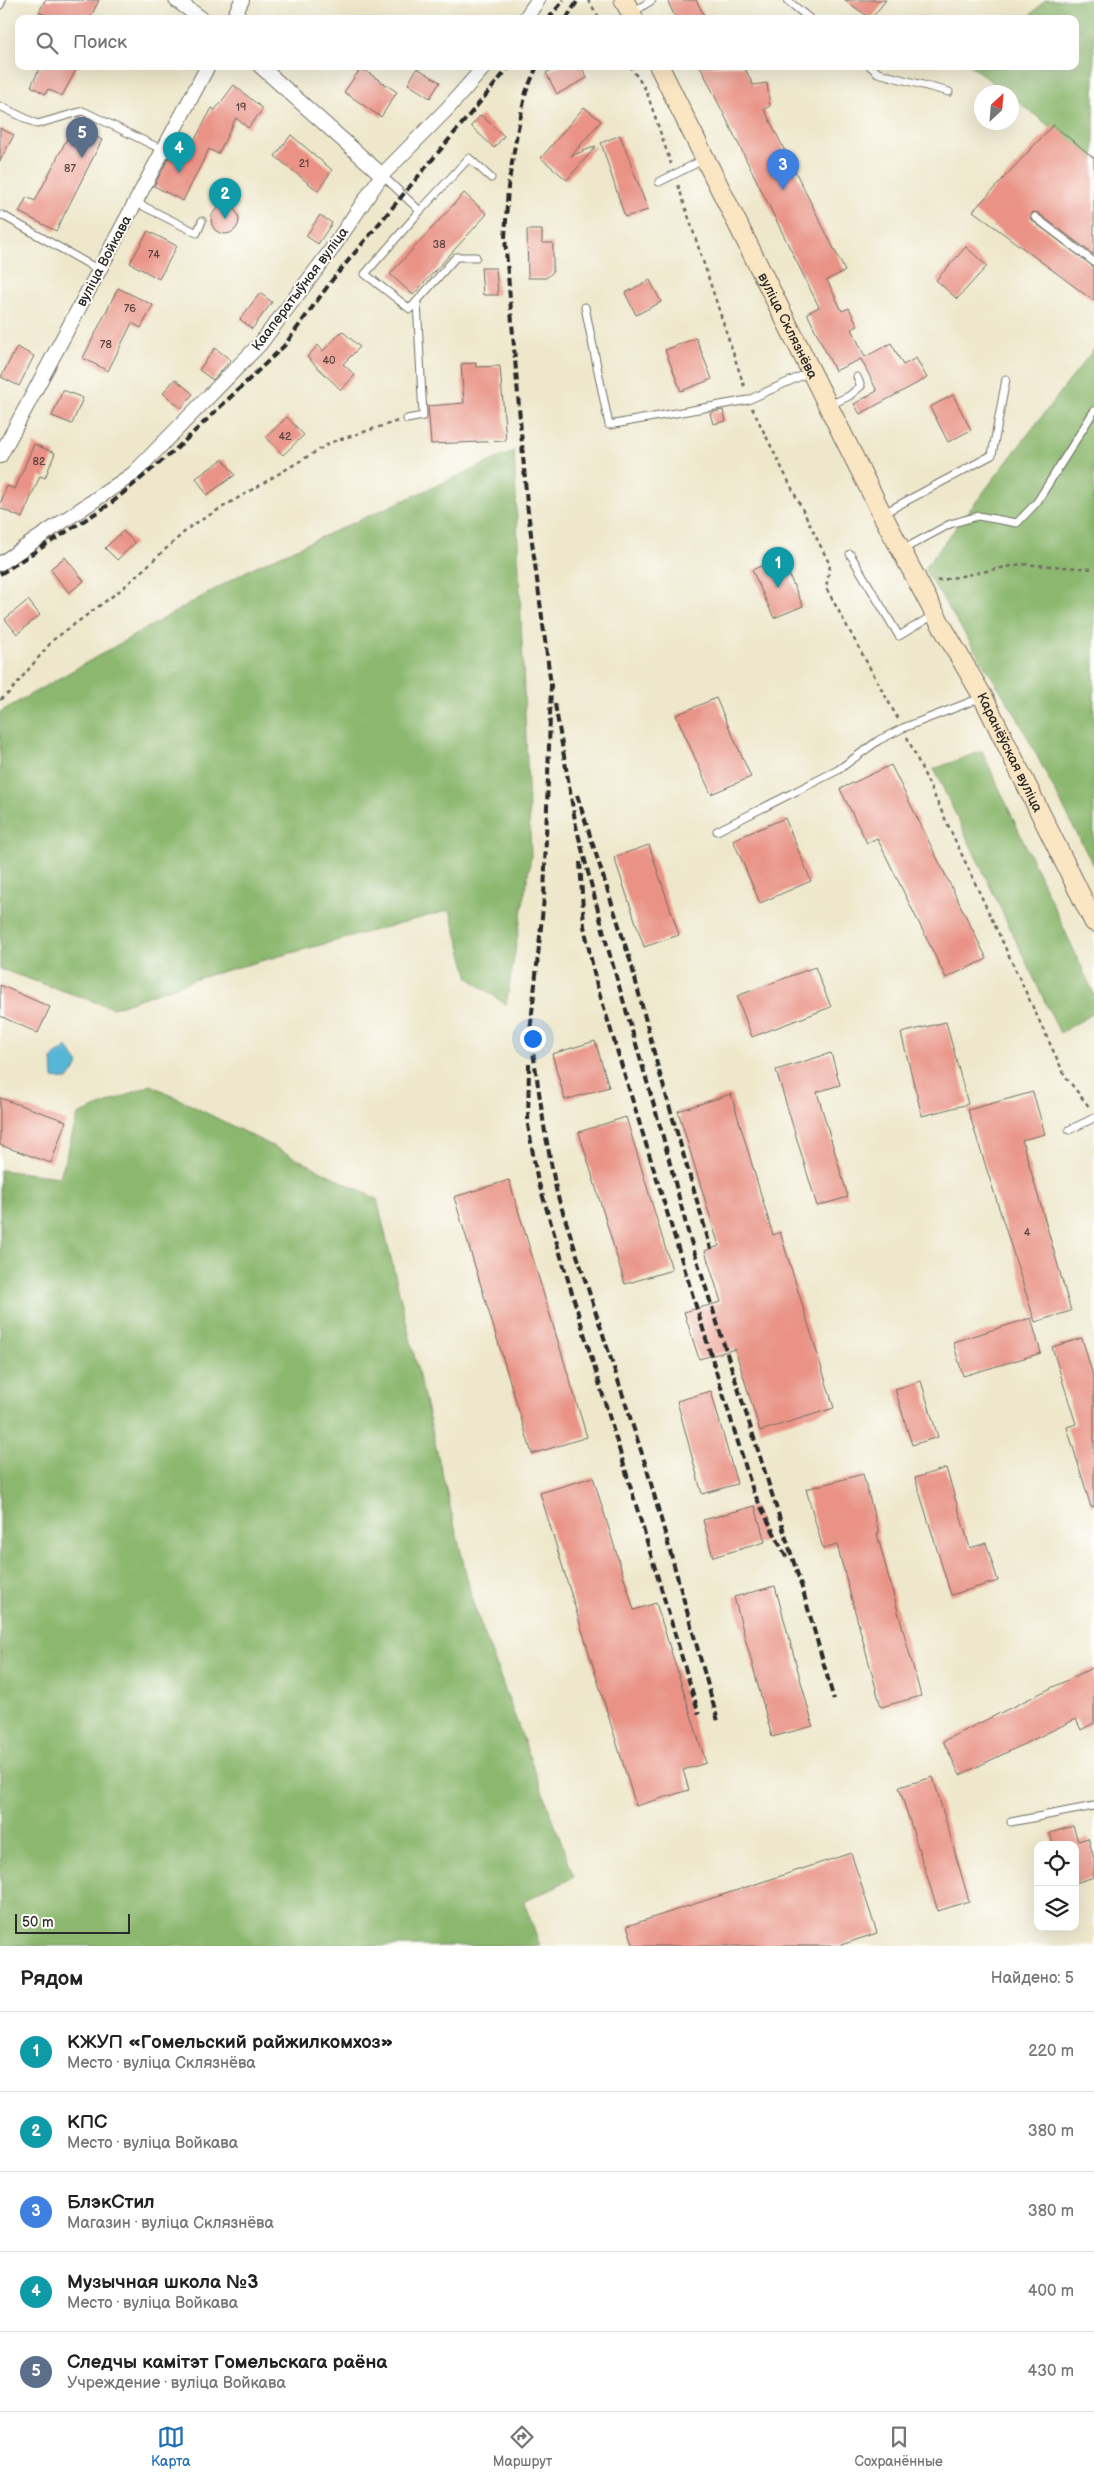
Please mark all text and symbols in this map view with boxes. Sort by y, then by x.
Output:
search box [15,15,1079,70]
icon: search [33,29,61,57]
text: Поиск [73,31,127,54]
north arrow [974,85,1019,130]
house number: 19 [236,101,246,114]
pin: 5 [66,117,98,158]
pin: 4 [163,132,195,173]
pin: 3 [767,149,799,190]
house number: 21 [299,157,309,170]
house number: 87 [64,162,76,175]
pin: 2 [209,178,241,219]
street label: вуліца Войкава [73,212,135,309]
street label: Кааператыўная вуліца [248,223,352,354]
house number: 38 [432,238,446,251]
house number: 74 [148,248,160,261]
street label: вуліца Склязнёва [755,270,822,382]
house number: 76 [124,302,136,315]
house number: 78 [100,338,112,351]
house number: 40 [322,354,336,367]
house number: 42 [278,430,292,443]
house number: 82 [33,455,46,468]
pin: 1 [762,547,794,588]
street label: Каранёўская вуліца [974,690,1047,815]
your location [520,1026,546,1052]
house number: 4 [1024,1226,1031,1239]
map controls [1034,1841,1079,1931]
button: locate [1034,1841,1079,1886]
button: layers [1034,1886,1079,1931]
scale bar [15,1911,130,1934]
text: 50 m [22,1914,54,1931]
text: Рядом [20,1966,83,1991]
text: Найдено: 5 [991,1969,1074,1988]
text: КЖУП «Гомельский райжилкомхоз» [67,2031,393,2054]
text: 1 [33,2042,39,2061]
text: 220 m [1028,2042,1074,2061]
text: Место · вуліца Склязнёва [67,2054,256,2073]
text: КПС [67,2111,107,2134]
text: 2 [31,2122,41,2141]
text: 380 m [1028,2122,1074,2141]
text: Место · вуліца Войкава [67,2134,238,2153]
text: БлэкСтил [67,2191,155,2214]
text: 3 [31,2202,41,2221]
text: 380 m [1028,2202,1074,2221]
text: Магазин · вуліца Склязнёва [67,2214,274,2233]
text: Музычная школа №3 [67,2271,258,2294]
text: 4 [31,2282,41,2301]
text: 400 m [1028,2282,1074,2301]
text: Место · вуліца Войкава [67,2294,238,2313]
text: Следчы камітэт Гомельскага раёна [67,2351,387,2374]
text: 5 [31,2362,41,2381]
text: 430 m [1027,2362,1074,2381]
text: Учреждение · вуліца Войкава [67,2374,286,2393]
tab: Карта [151,2423,191,2470]
tab: Маршрут [493,2423,552,2470]
tab: Сохранённые [854,2423,943,2470]

